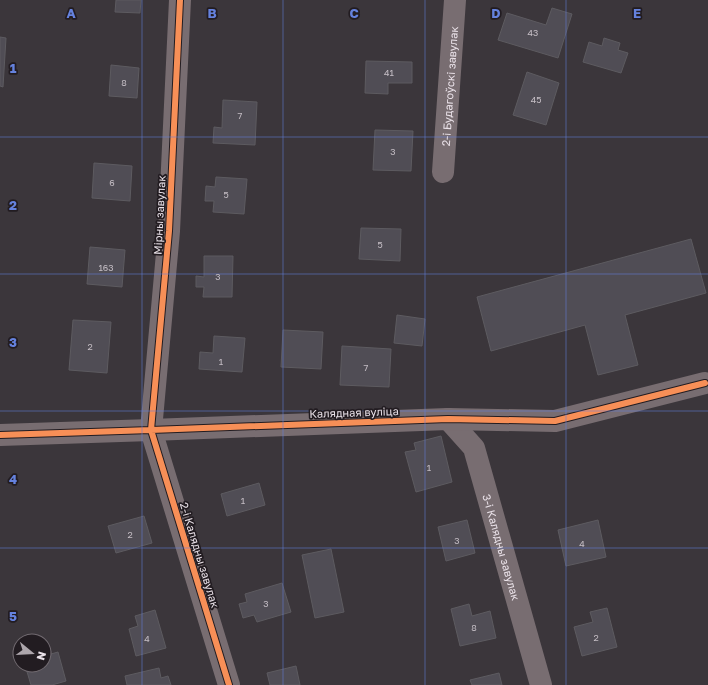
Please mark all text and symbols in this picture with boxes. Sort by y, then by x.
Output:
text: A [66,5,76,21]
text: B [207,5,217,21]
text: C [349,5,359,21]
text: D [491,5,501,21]
text: E [633,5,641,21]
street label: 2-і Будагоўскі завулак [438,25,460,147]
house number: 43 [528,27,538,38]
text: 1 [10,60,17,76]
house number: 41 [384,67,395,78]
house number: 8 [121,77,127,88]
house number: 45 [531,94,541,105]
house number: 7 [238,110,243,121]
house number: 3 [390,146,396,157]
street label: Мірны завулак [150,174,168,255]
house number: 6 [109,177,115,188]
house number: 5 [223,189,229,200]
text: 2 [9,197,17,213]
house number: 5 [377,239,383,250]
house number: 163 [98,262,114,273]
house number: 3 [215,271,221,282]
text: 3 [9,334,17,350]
house number: 2 [87,341,93,352]
house number: 1 [219,356,224,367]
house number: 7 [364,362,369,373]
street label: Калядная вуліца [309,404,399,420]
house number: 1 [427,462,432,473]
text: 4 [9,471,17,487]
street label: 3-і Калядны завулак [481,492,523,602]
house number: 1 [241,495,246,506]
street label: 2-і Калядны завулак [178,501,222,610]
house number: 2 [127,529,133,540]
house number: 3 [454,535,460,546]
house number: 4 [579,538,585,549]
house number: 3 [263,598,269,609]
text: 5 [9,608,17,624]
house number: 8 [471,622,477,633]
house number: 2 [593,632,599,643]
north arrow [12,633,52,673]
house number: 4 [144,633,150,644]
text: N [35,650,49,662]

